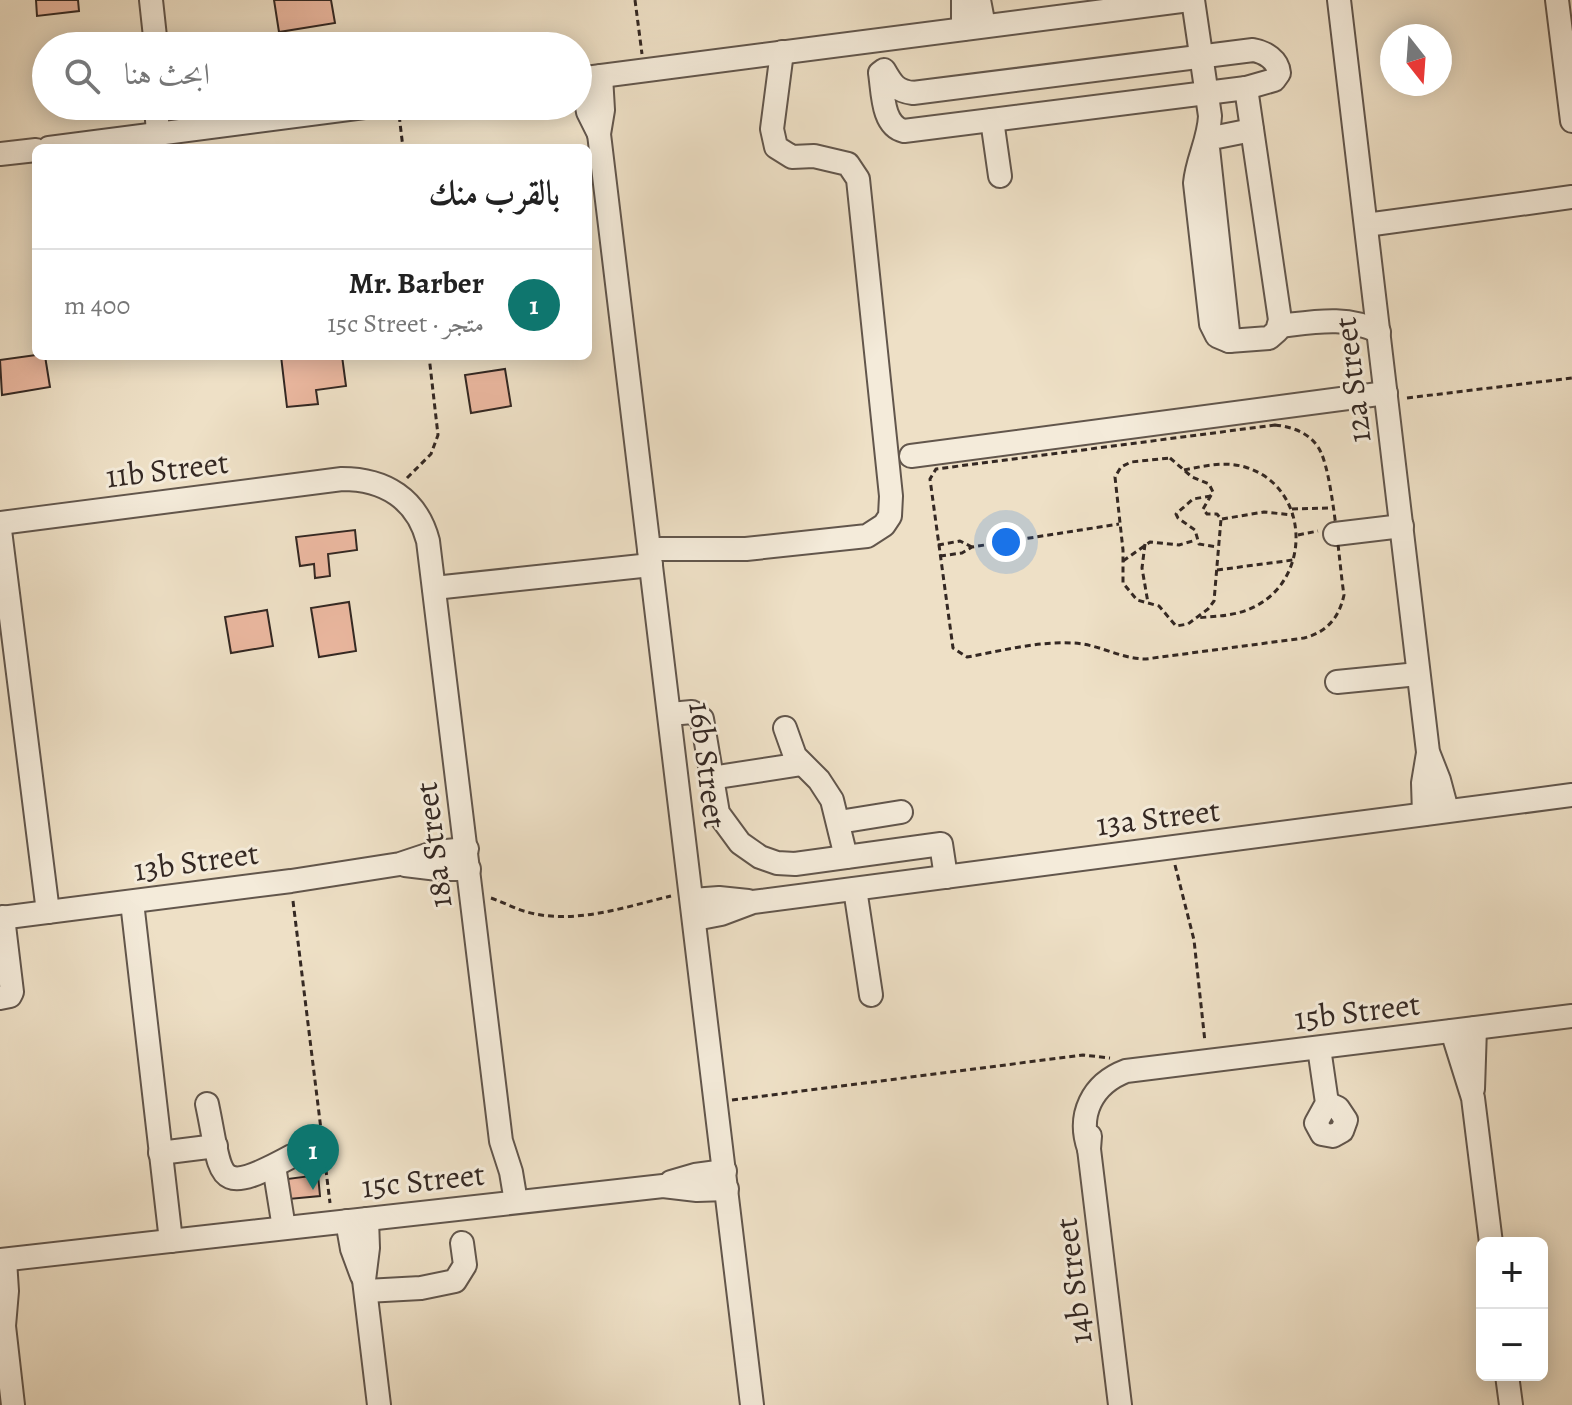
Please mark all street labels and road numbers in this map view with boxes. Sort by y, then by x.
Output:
street label: 12a Street [1322,315,1382,445]
street label: 11b Street [103,440,231,498]
street label: 16b Street [678,699,738,831]
street label: 18a Street [403,780,463,910]
street label: 13a Street [1094,788,1222,846]
street label: 13b Street [131,830,261,892]
street label: 15b Street [1292,981,1422,1041]
street label: 15c Street [359,1152,487,1208]
street label: 14b Street [1043,1215,1103,1347]

